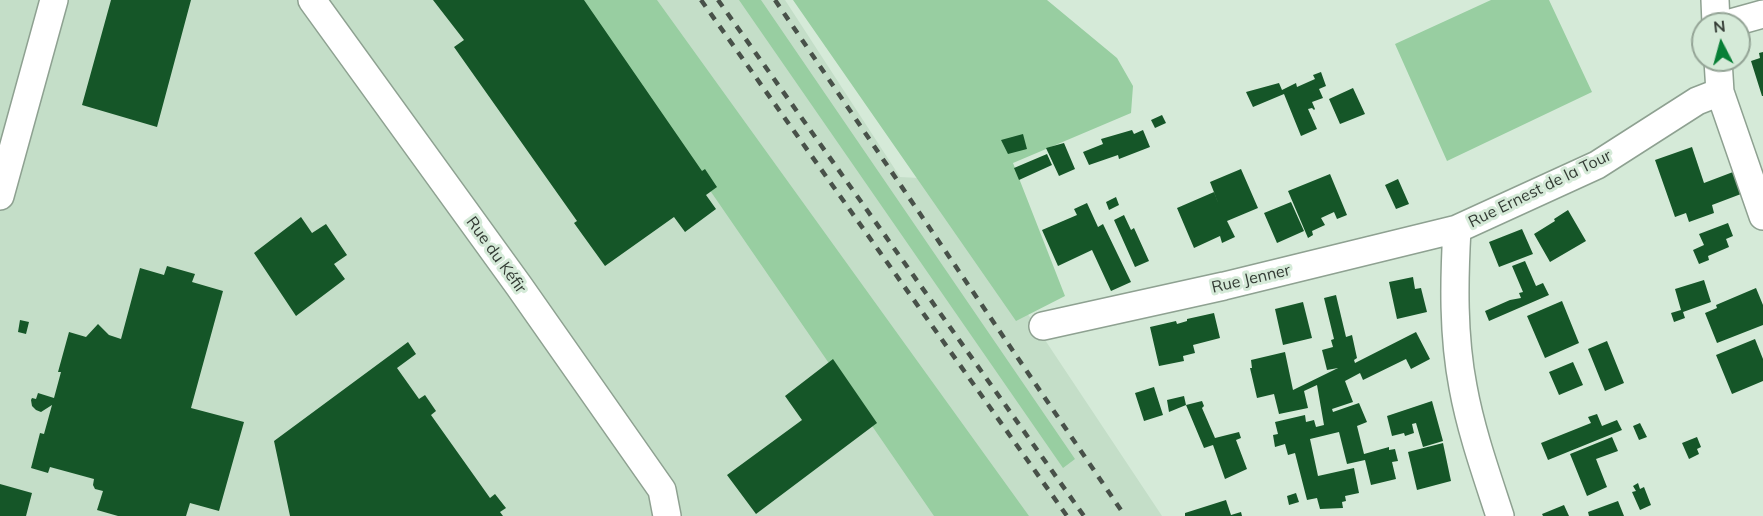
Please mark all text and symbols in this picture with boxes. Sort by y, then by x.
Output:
north arrow [1691,12,1751,72]
text: N [1712,16,1726,37]
street label: Rue Ernest de la Tour [1465,146,1615,232]
street label: Rue du Kéfir [462,213,530,297]
street label: Rue Jenner [1210,261,1292,297]

